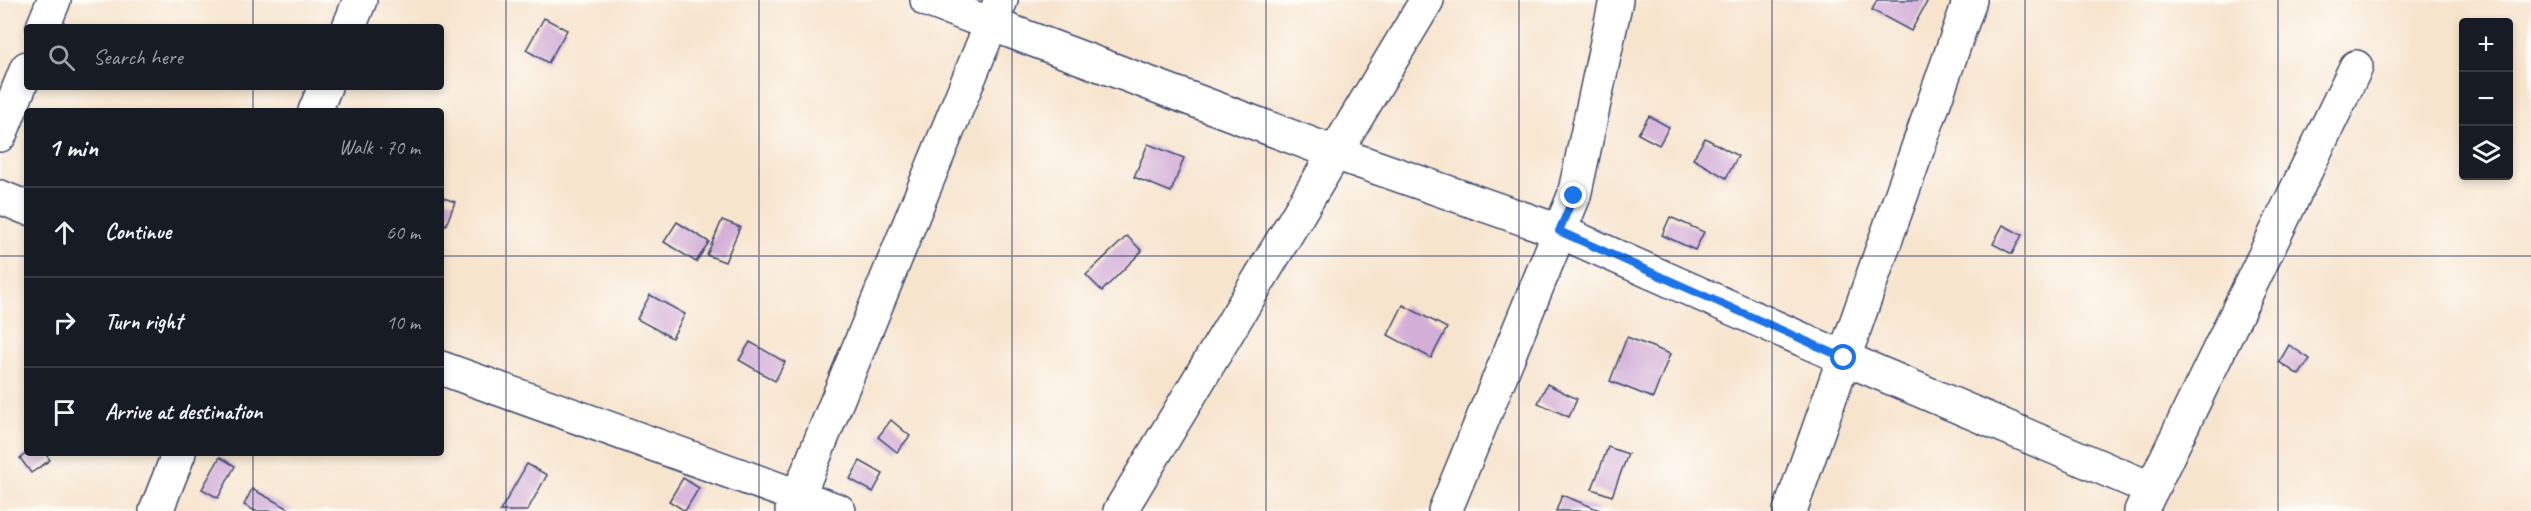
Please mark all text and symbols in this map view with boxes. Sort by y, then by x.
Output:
map controls [2459,18,2513,180]
button: + [2459,18,2513,72]
search box [24,24,444,90]
icon: search [45,41,78,74]
text: Search here [93,43,183,71]
button: − [2459,72,2513,126]
button: layers [2459,126,2513,180]
text: 1 min [48,131,98,164]
text: Walk · 70 m [339,135,420,160]
route end [1560,182,1586,208]
icon: ahead [48,216,81,249]
text: Continue [105,218,171,246]
text: 60 m [386,220,420,245]
icon: right [48,306,81,339]
text: Turn right [105,308,182,336]
text: 10 m [386,310,420,335]
route start [1830,344,1856,370]
icon: arrive [48,396,81,429]
text: Arrive at destination [105,398,262,426]

